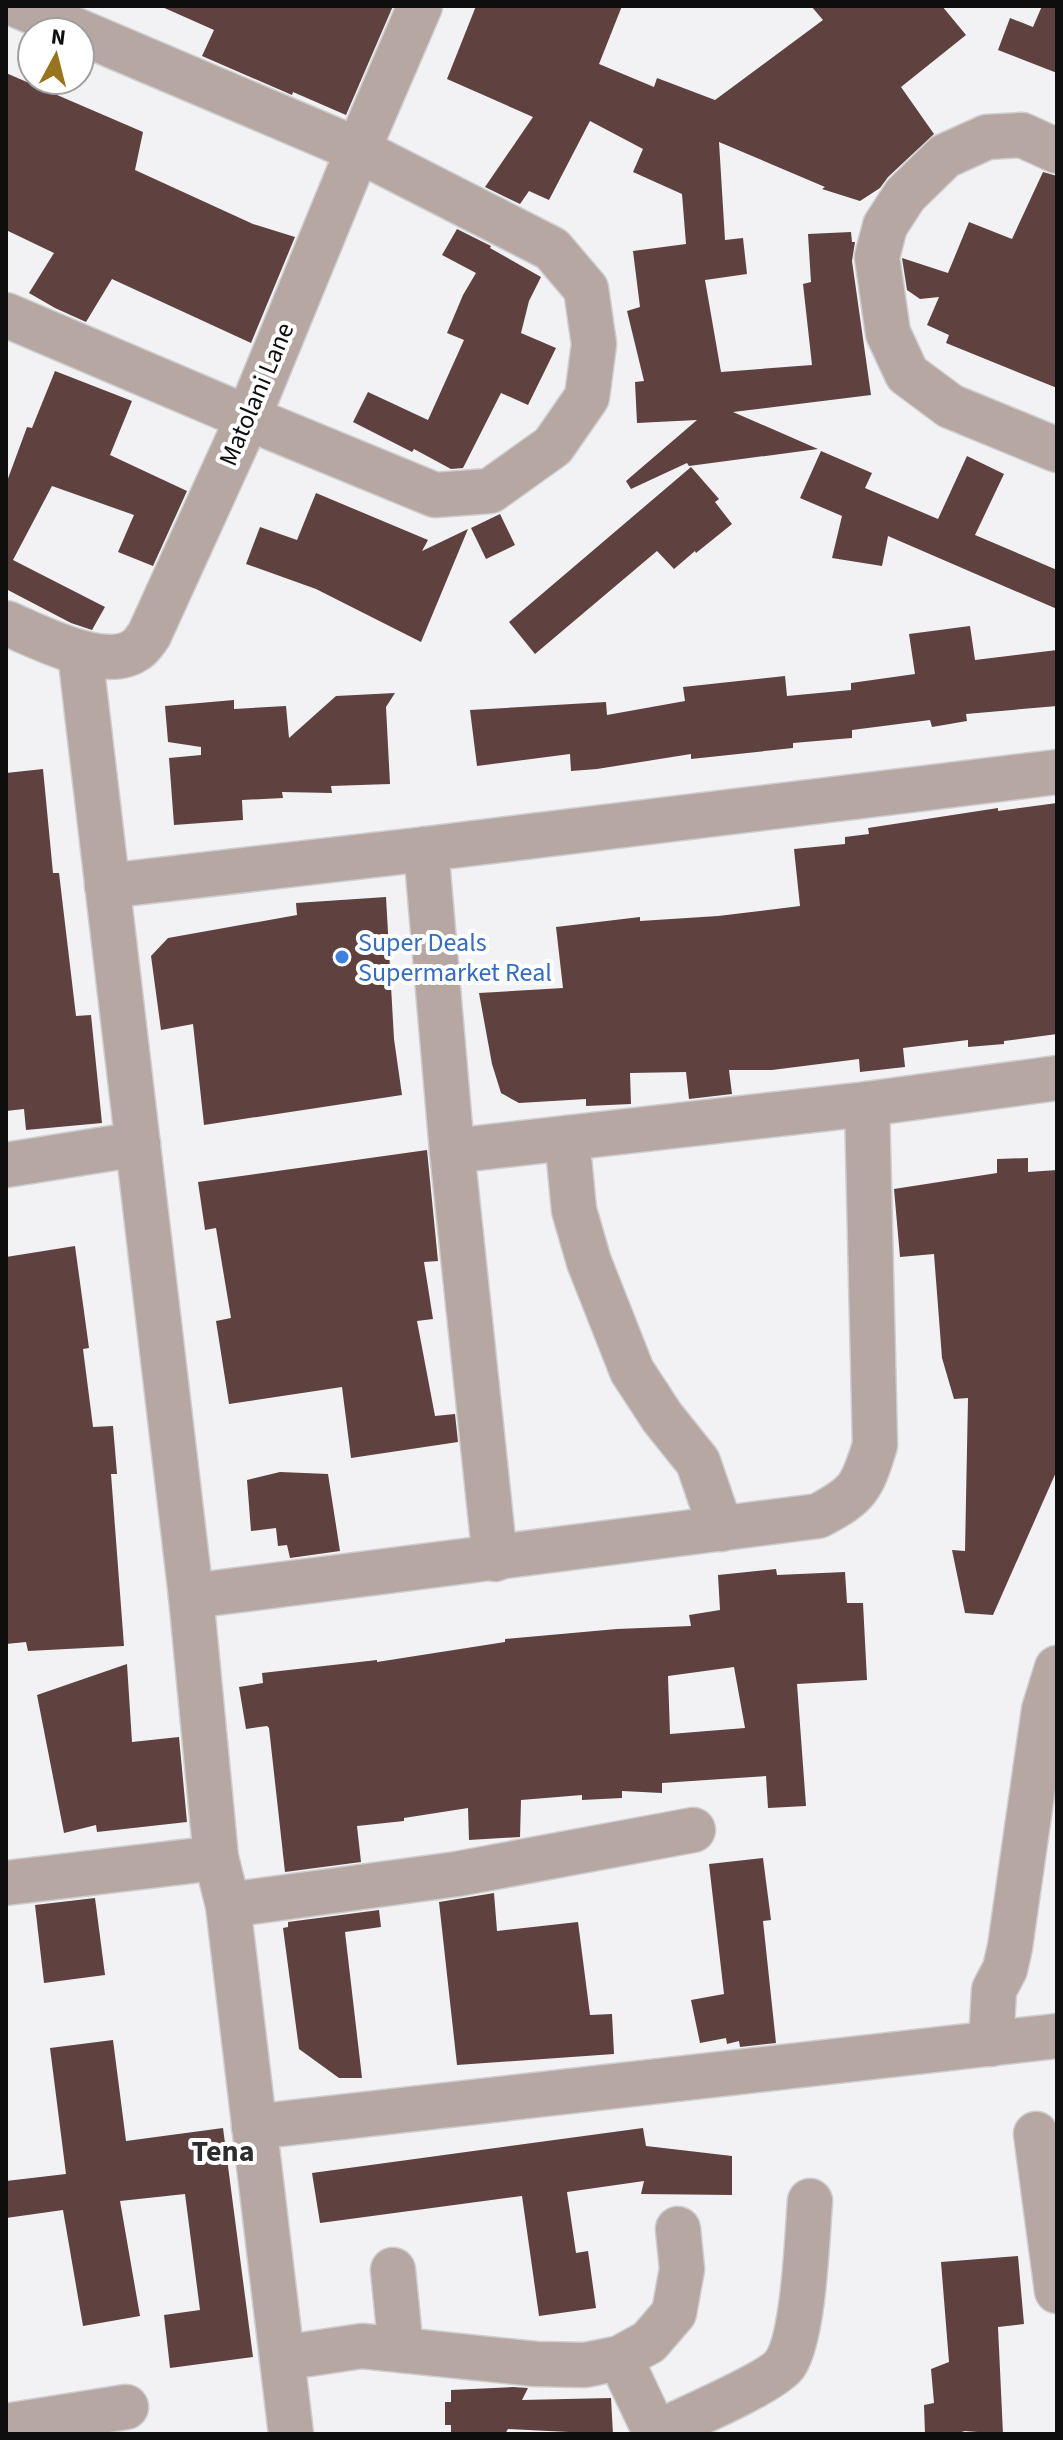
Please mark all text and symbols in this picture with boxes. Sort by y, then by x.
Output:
north arrow [16,16,96,96]
text: N [49,20,68,54]
street label: Matolani Lane [210,317,303,472]
place label: Super Deals Supermarket Real [358,924,552,991]
marker: Super Deals Supermarket Real [333,948,351,966]
district label: Tena [192,2130,254,2173]

